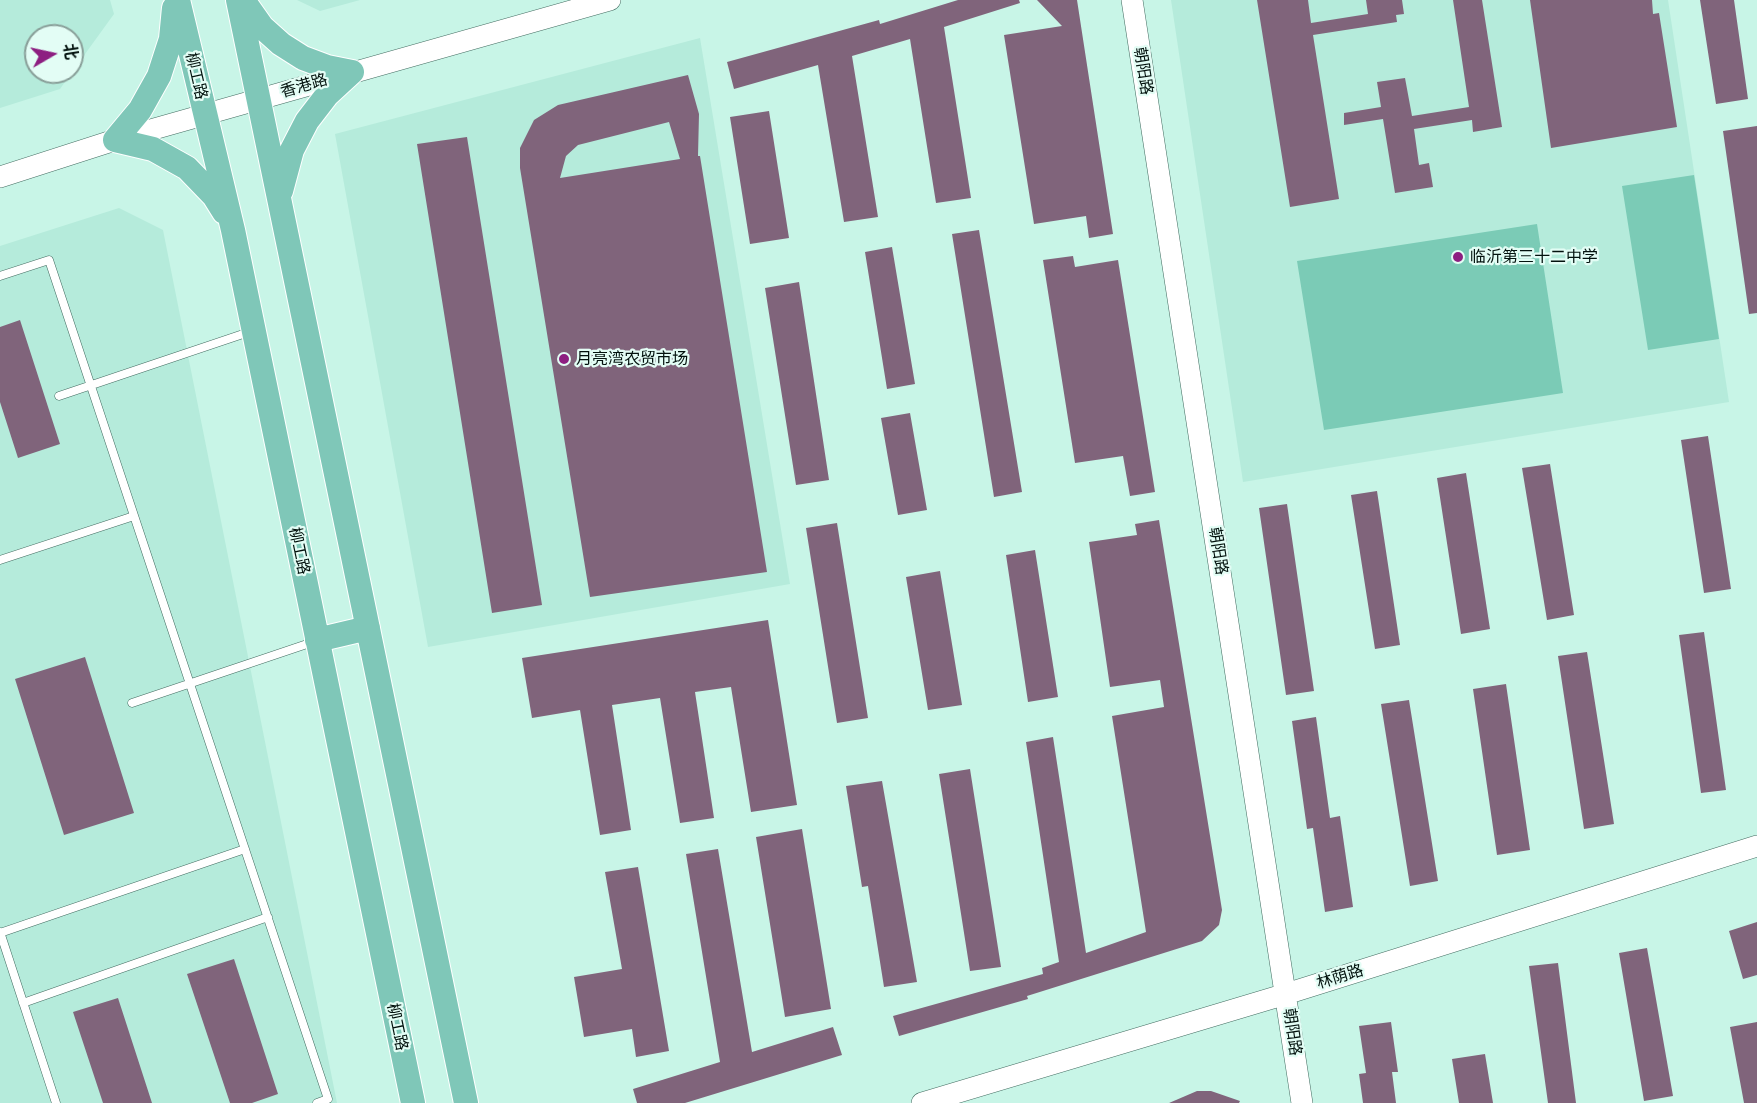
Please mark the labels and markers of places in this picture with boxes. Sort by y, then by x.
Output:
place label: 临沂第三十二中学 [1470,247,1598,267]
marker: 临沂第三十二中学 [1451,250,1465,264]
place label: 月亮湾农贸市场 [576,349,688,369]
marker: 月亮湾农贸市场 [557,352,571,366]

